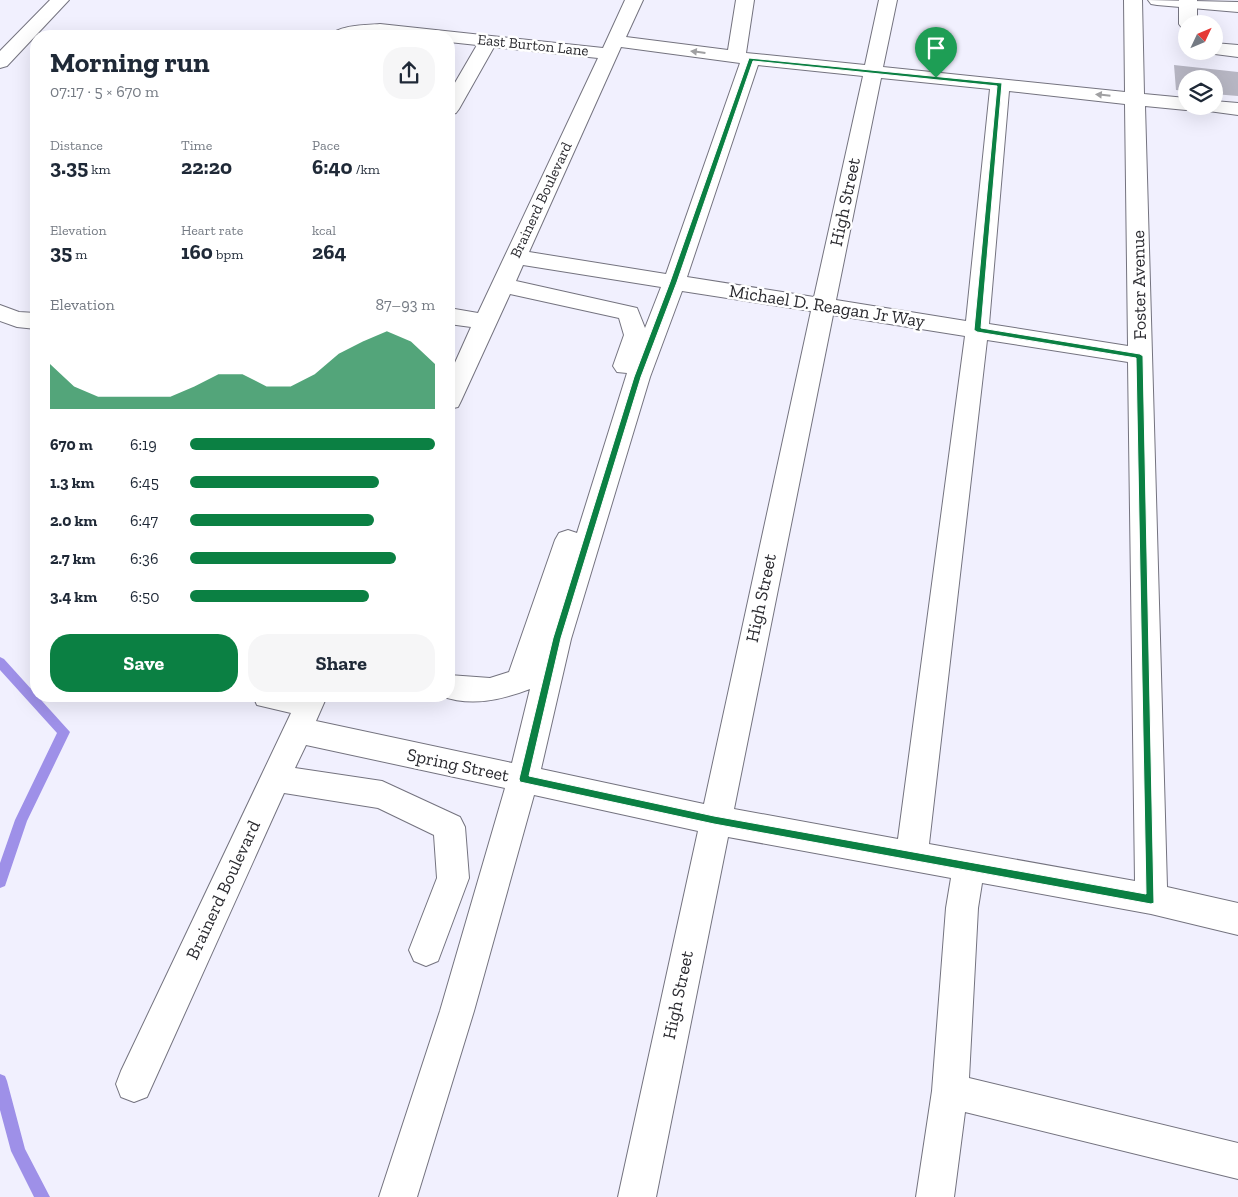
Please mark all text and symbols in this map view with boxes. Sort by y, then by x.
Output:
north arrow [1178,15,1222,60]
map controls [1178,15,1223,115]
pin [915,27,957,78]
street label: East Burton Lane [477,30,589,60]
icon: arrive [922,34,950,62]
text: Morning run [50,46,210,79]
button: share [383,47,435,99]
one-way arrow [689,48,705,56]
button: layers [1178,70,1223,115]
text: 07:17 · 5 × 670 m [50,82,159,101]
one-way arrow [1095,91,1111,99]
text: Distance [50,137,103,154]
text: Time [181,137,212,154]
text: Pace [312,137,340,154]
street label: Brainerd Boulevard [506,139,576,261]
text: 3.35 [50,154,88,179]
text: 22:20 [181,154,232,179]
text: 6:40 [312,154,353,179]
street label: High Street [825,155,865,248]
text: km [88,161,111,178]
text: /km [353,161,380,178]
text: Elevation [50,222,107,239]
text: Heart rate [181,222,243,239]
text: kcal [312,222,336,239]
street label: Foster Avenue [1127,230,1151,340]
text: 35 [50,239,72,264]
text: 160 [181,239,213,264]
text: 264 [312,239,347,264]
text: m [72,246,87,263]
text: bpm [213,246,243,263]
street label: Michael D. Reagan Jr Way [727,280,927,332]
text: Elevation [50,295,115,314]
text: 87–93 m [375,295,435,314]
text: 670 m [50,435,93,454]
text: 6:19 [130,435,157,454]
text: 1.3 km [50,473,95,492]
text: 6:45 [130,473,159,492]
text: 2.0 km [50,511,97,530]
text: 6:47 [130,511,158,530]
text: 2.7 km [50,549,96,568]
text: 6:36 [130,549,158,568]
street label: High Street [741,551,781,644]
text: 3.4 km [50,587,97,606]
text: 6:50 [130,587,160,606]
button: Save [50,634,238,692]
button: Share [248,634,435,692]
street label: Spring Street [405,743,511,787]
street label: Brainerd Boulevard [181,817,265,963]
street label: High Street [658,948,698,1041]

